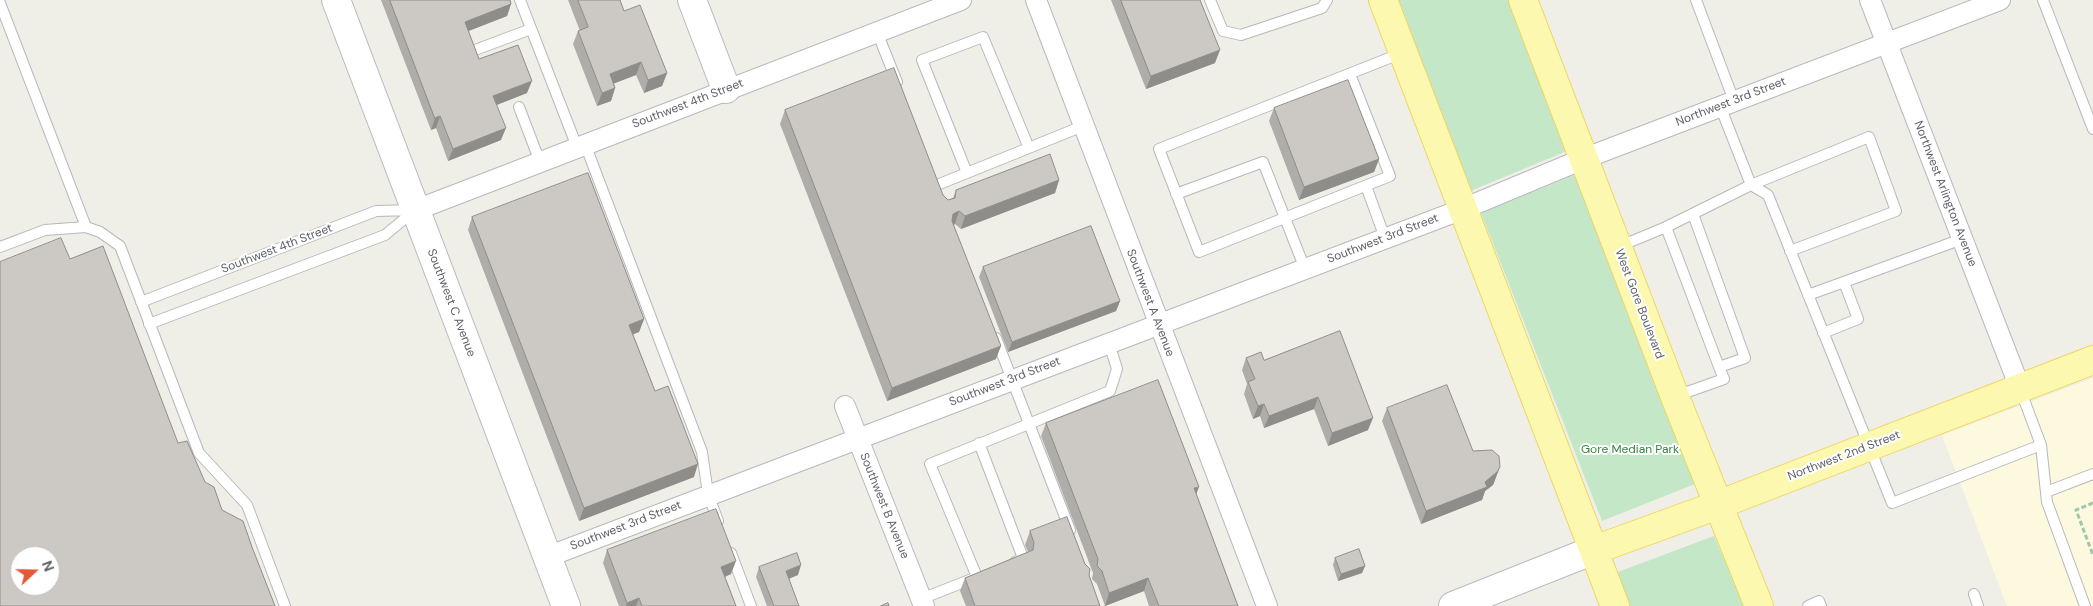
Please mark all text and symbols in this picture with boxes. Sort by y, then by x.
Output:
street label: Northwest 3rd Street [1674,74,1788,130]
street label: Southwest 4th Street [630,76,746,132]
street label: Northwest Arlington Avenue [1911,119,1979,269]
street label: Southwest 3rd Street [1325,211,1441,267]
street label: Southwest 4th Street [219,221,335,277]
street label: Southwest C Avenue [424,247,478,359]
street label: Southwest A Avenue [1123,247,1177,359]
street label: West Gore Boulevard [1611,247,1667,361]
street label: Southwest 3rd Street [947,354,1063,410]
street label: Northwest 2nd Street [1786,428,1902,484]
park label: Gore Median Park [1581,443,1679,457]
street label: Southwest B Avenue [856,451,912,561]
street label: Southwest 3rd Street [568,498,684,554]
north arrow [10,546,60,596]
text: N [38,558,58,574]

